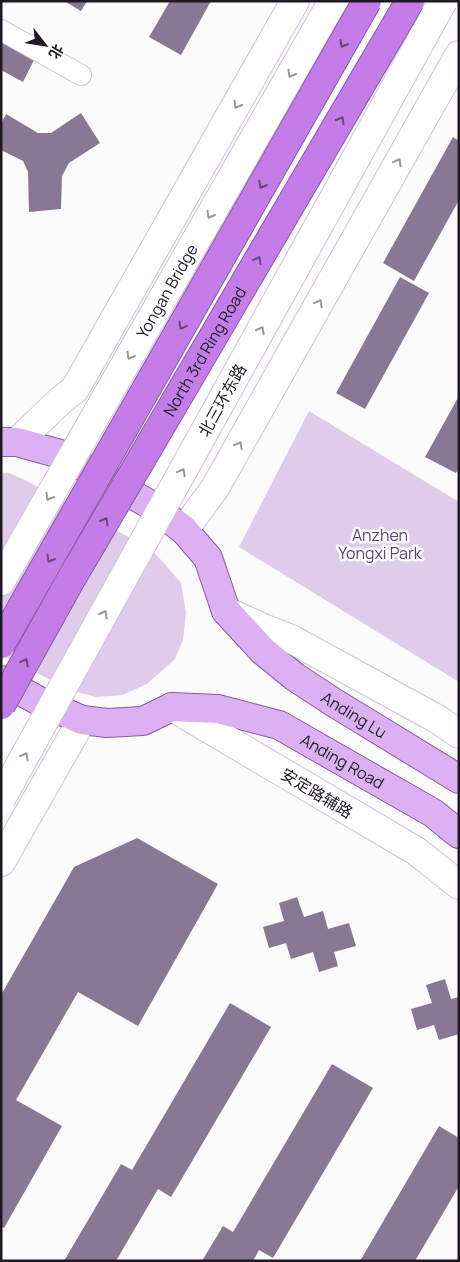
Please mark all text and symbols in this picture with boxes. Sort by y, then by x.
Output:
north arrow [20,20,70,70]
one-way arrow [339,38,349,47]
text: 北 [45,41,68,63]
one-way arrow [287,69,297,78]
one-way arrow [233,99,243,108]
one-way arrow [334,116,344,125]
one-way arrow [392,158,402,167]
one-way arrow [259,179,269,188]
one-way arrow [207,210,217,219]
street label: Yongan Bridge [131,240,203,342]
one-way arrow [252,256,262,265]
street label: North 3rd Ring Road [158,283,251,420]
one-way arrow [312,300,322,309]
one-way arrow [178,321,188,330]
one-way arrow [255,326,265,335]
one-way arrow [126,351,136,360]
street label: 北三环东路 [193,360,251,440]
one-way arrow [233,441,243,450]
one-way arrow [176,468,186,477]
one-way arrow [45,492,55,501]
one-way arrow [99,517,109,526]
park label: Anzhen Yongxi Park [338,524,423,564]
one-way arrow [46,553,56,562]
one-way arrow [97,610,107,619]
one-way arrow [19,658,29,667]
street label: Anding Lu [317,686,391,743]
street label: Anding Road [297,729,388,794]
one-way arrow [19,753,29,762]
street label: 安定路辅路 [277,763,357,823]

